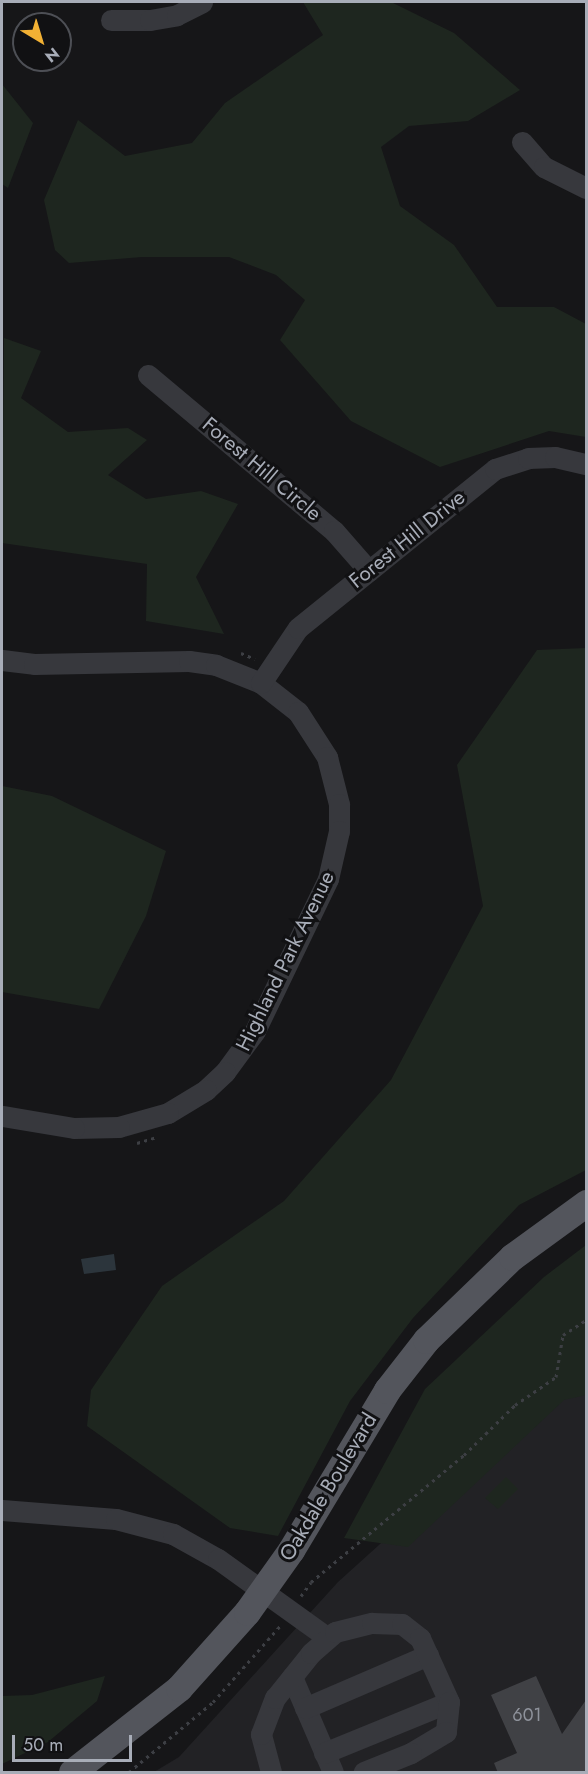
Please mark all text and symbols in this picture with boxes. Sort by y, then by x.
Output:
north arrow [12,12,72,72]
text: N [40,42,64,68]
street label: Forest Hill Circle [197,412,327,526]
street label: Forest Hill Drive [344,485,470,593]
street label: Highland Park Avenue [231,867,339,1055]
street label: Oakdale Boulevard [274,1409,382,1565]
house number: 601 [512,1704,542,1726]
scale bar [15,1723,135,1761]
text: 50 m [23,1732,63,1758]

